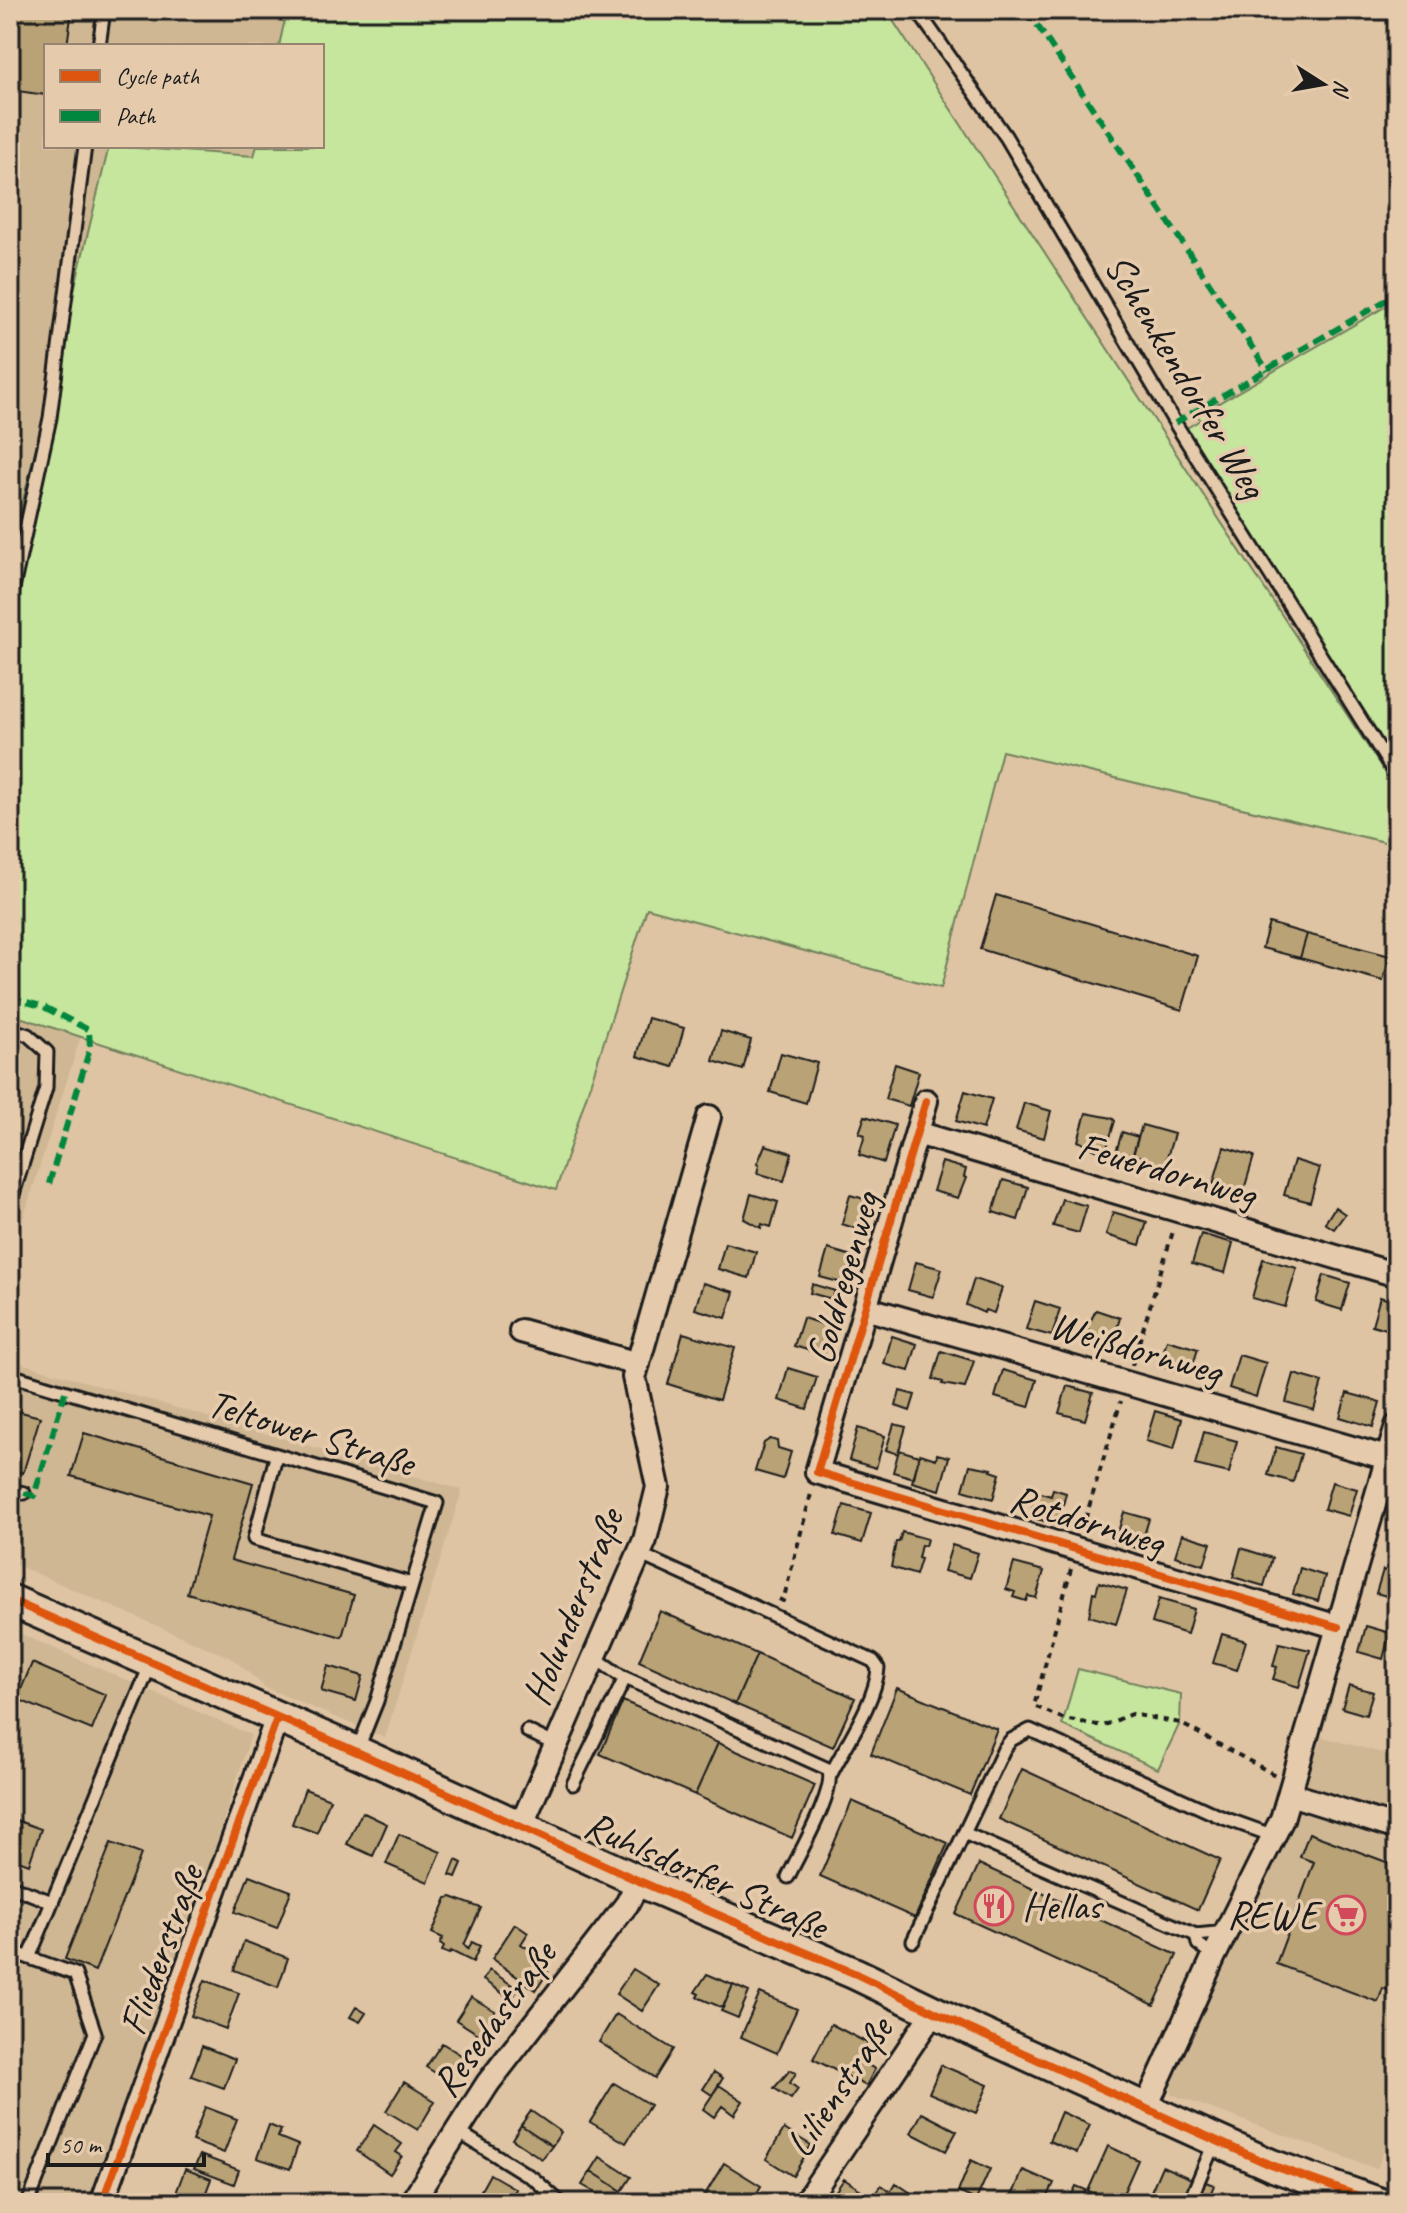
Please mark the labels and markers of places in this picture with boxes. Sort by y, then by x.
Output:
place label: Hellas [1022,1881,1104,1931]
restaurant icon: Hellas [973,1885,1015,1927]
place label: REWE [1227,1890,1323,1940]
supermarket icon: REWE [1325,1894,1367,1936]

